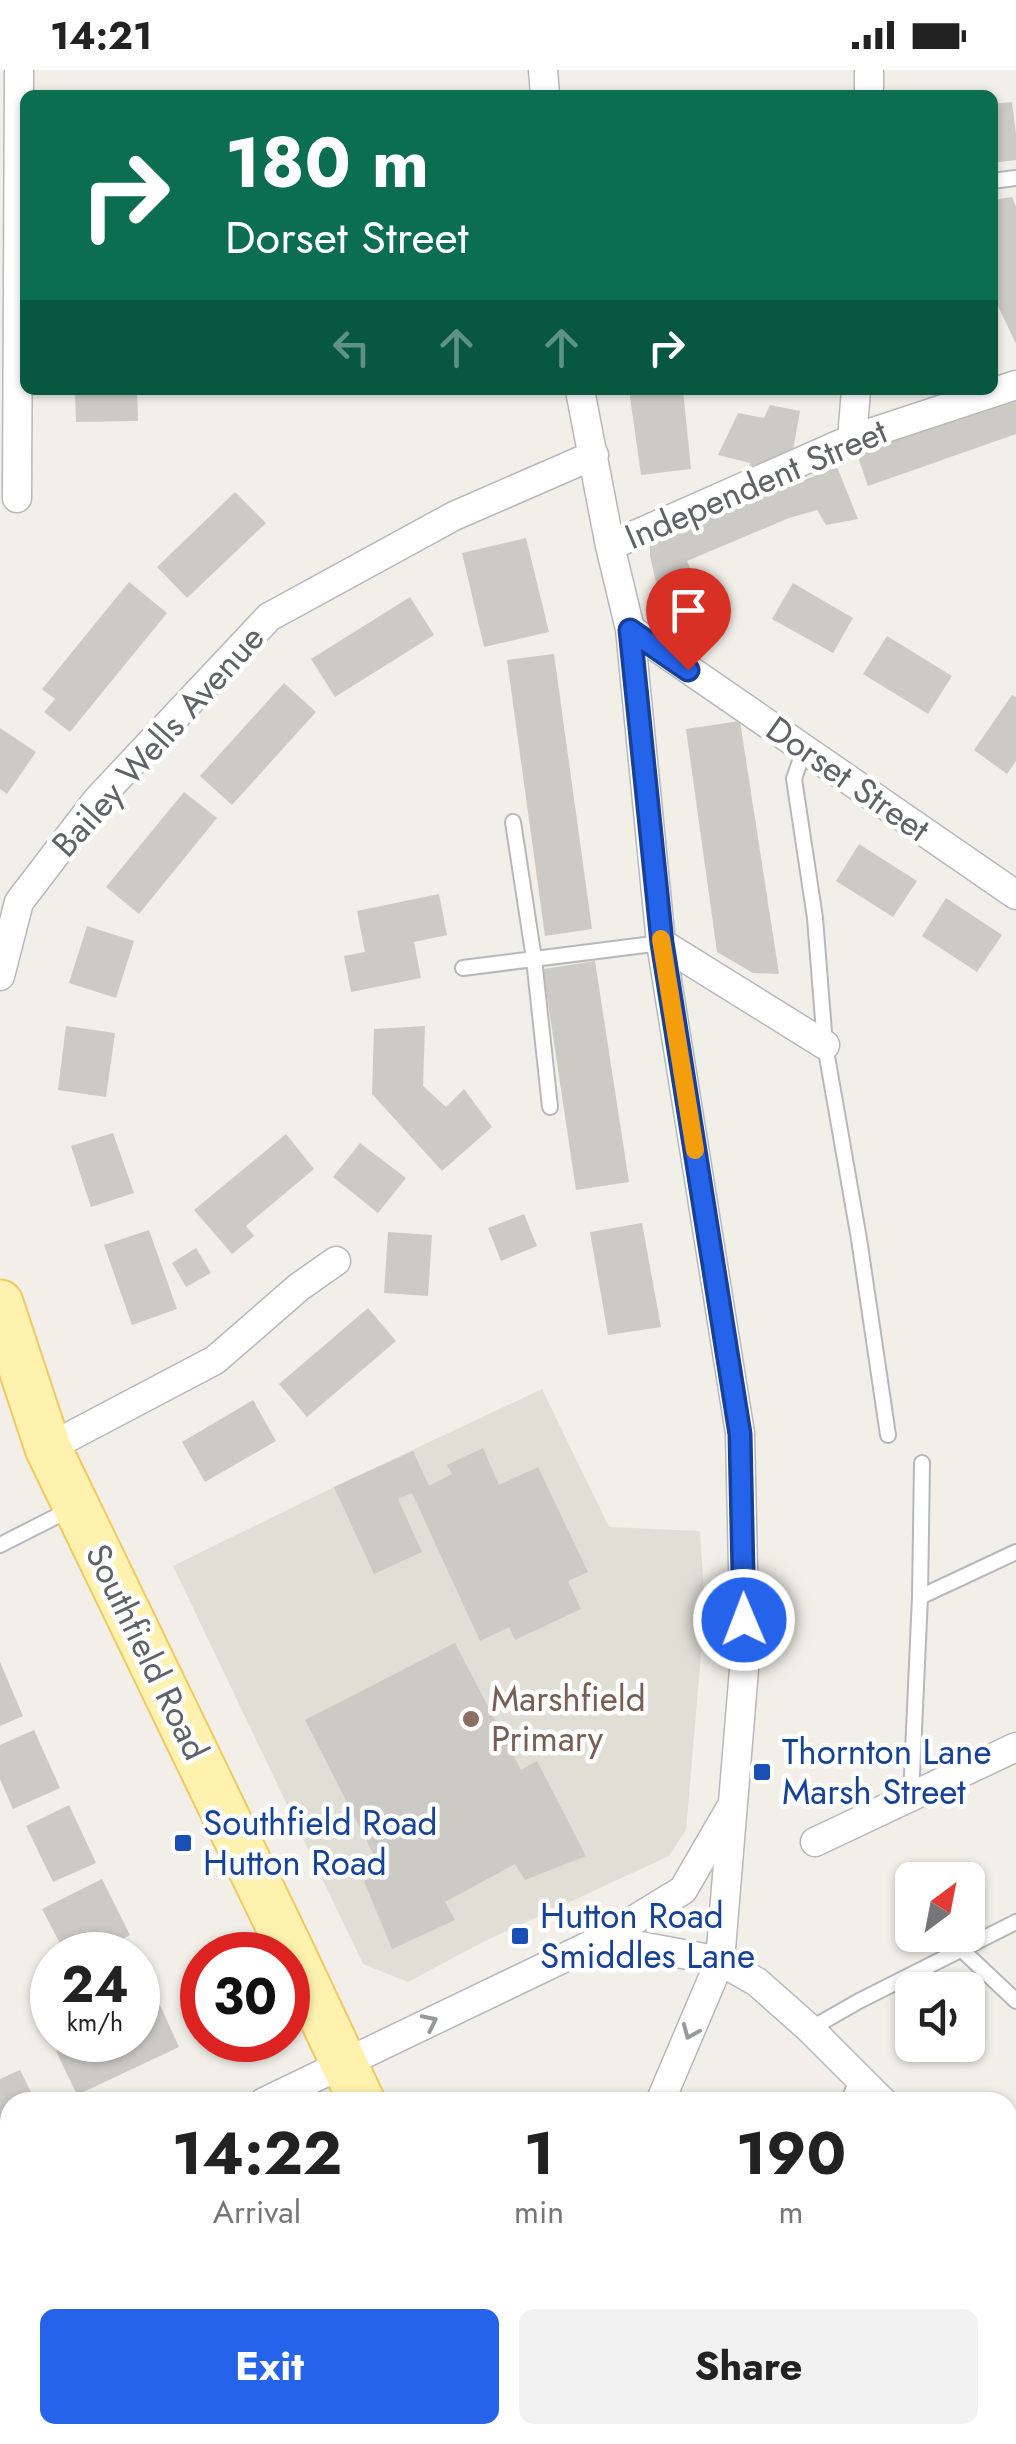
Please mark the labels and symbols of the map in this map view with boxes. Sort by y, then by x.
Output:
street label: Independent Street [617,406,895,562]
pin [646,568,731,671]
street label: Bailey Wells Avenue [40,614,276,868]
street label: Dorset Street [756,704,940,854]
street label: Southfield Road [73,1536,221,1768]
position arrow [692,1568,796,1672]
place label: Marshfield Primary [491,1674,646,1764]
marker: Marshfield Primary [460,1708,482,1730]
place label: Thornton Lane Marsh Street [782,1727,992,1817]
marker: Thornton Lane Marsh Street [751,1761,773,1783]
place label: Southfield Road Hutton Road [203,1798,438,1888]
marker: Southfield Road Hutton Road [172,1832,194,1854]
north arrow [895,1862,985,1952]
place label: Hutton Road Smiddles Lane [540,1891,755,1981]
marker: Hutton Road Smiddles Lane [509,1925,531,1947]
speed limit sign: 30 [180,1932,310,2062]
one-way arrow [420,2015,438,2035]
one-way arrow [682,2022,702,2040]

